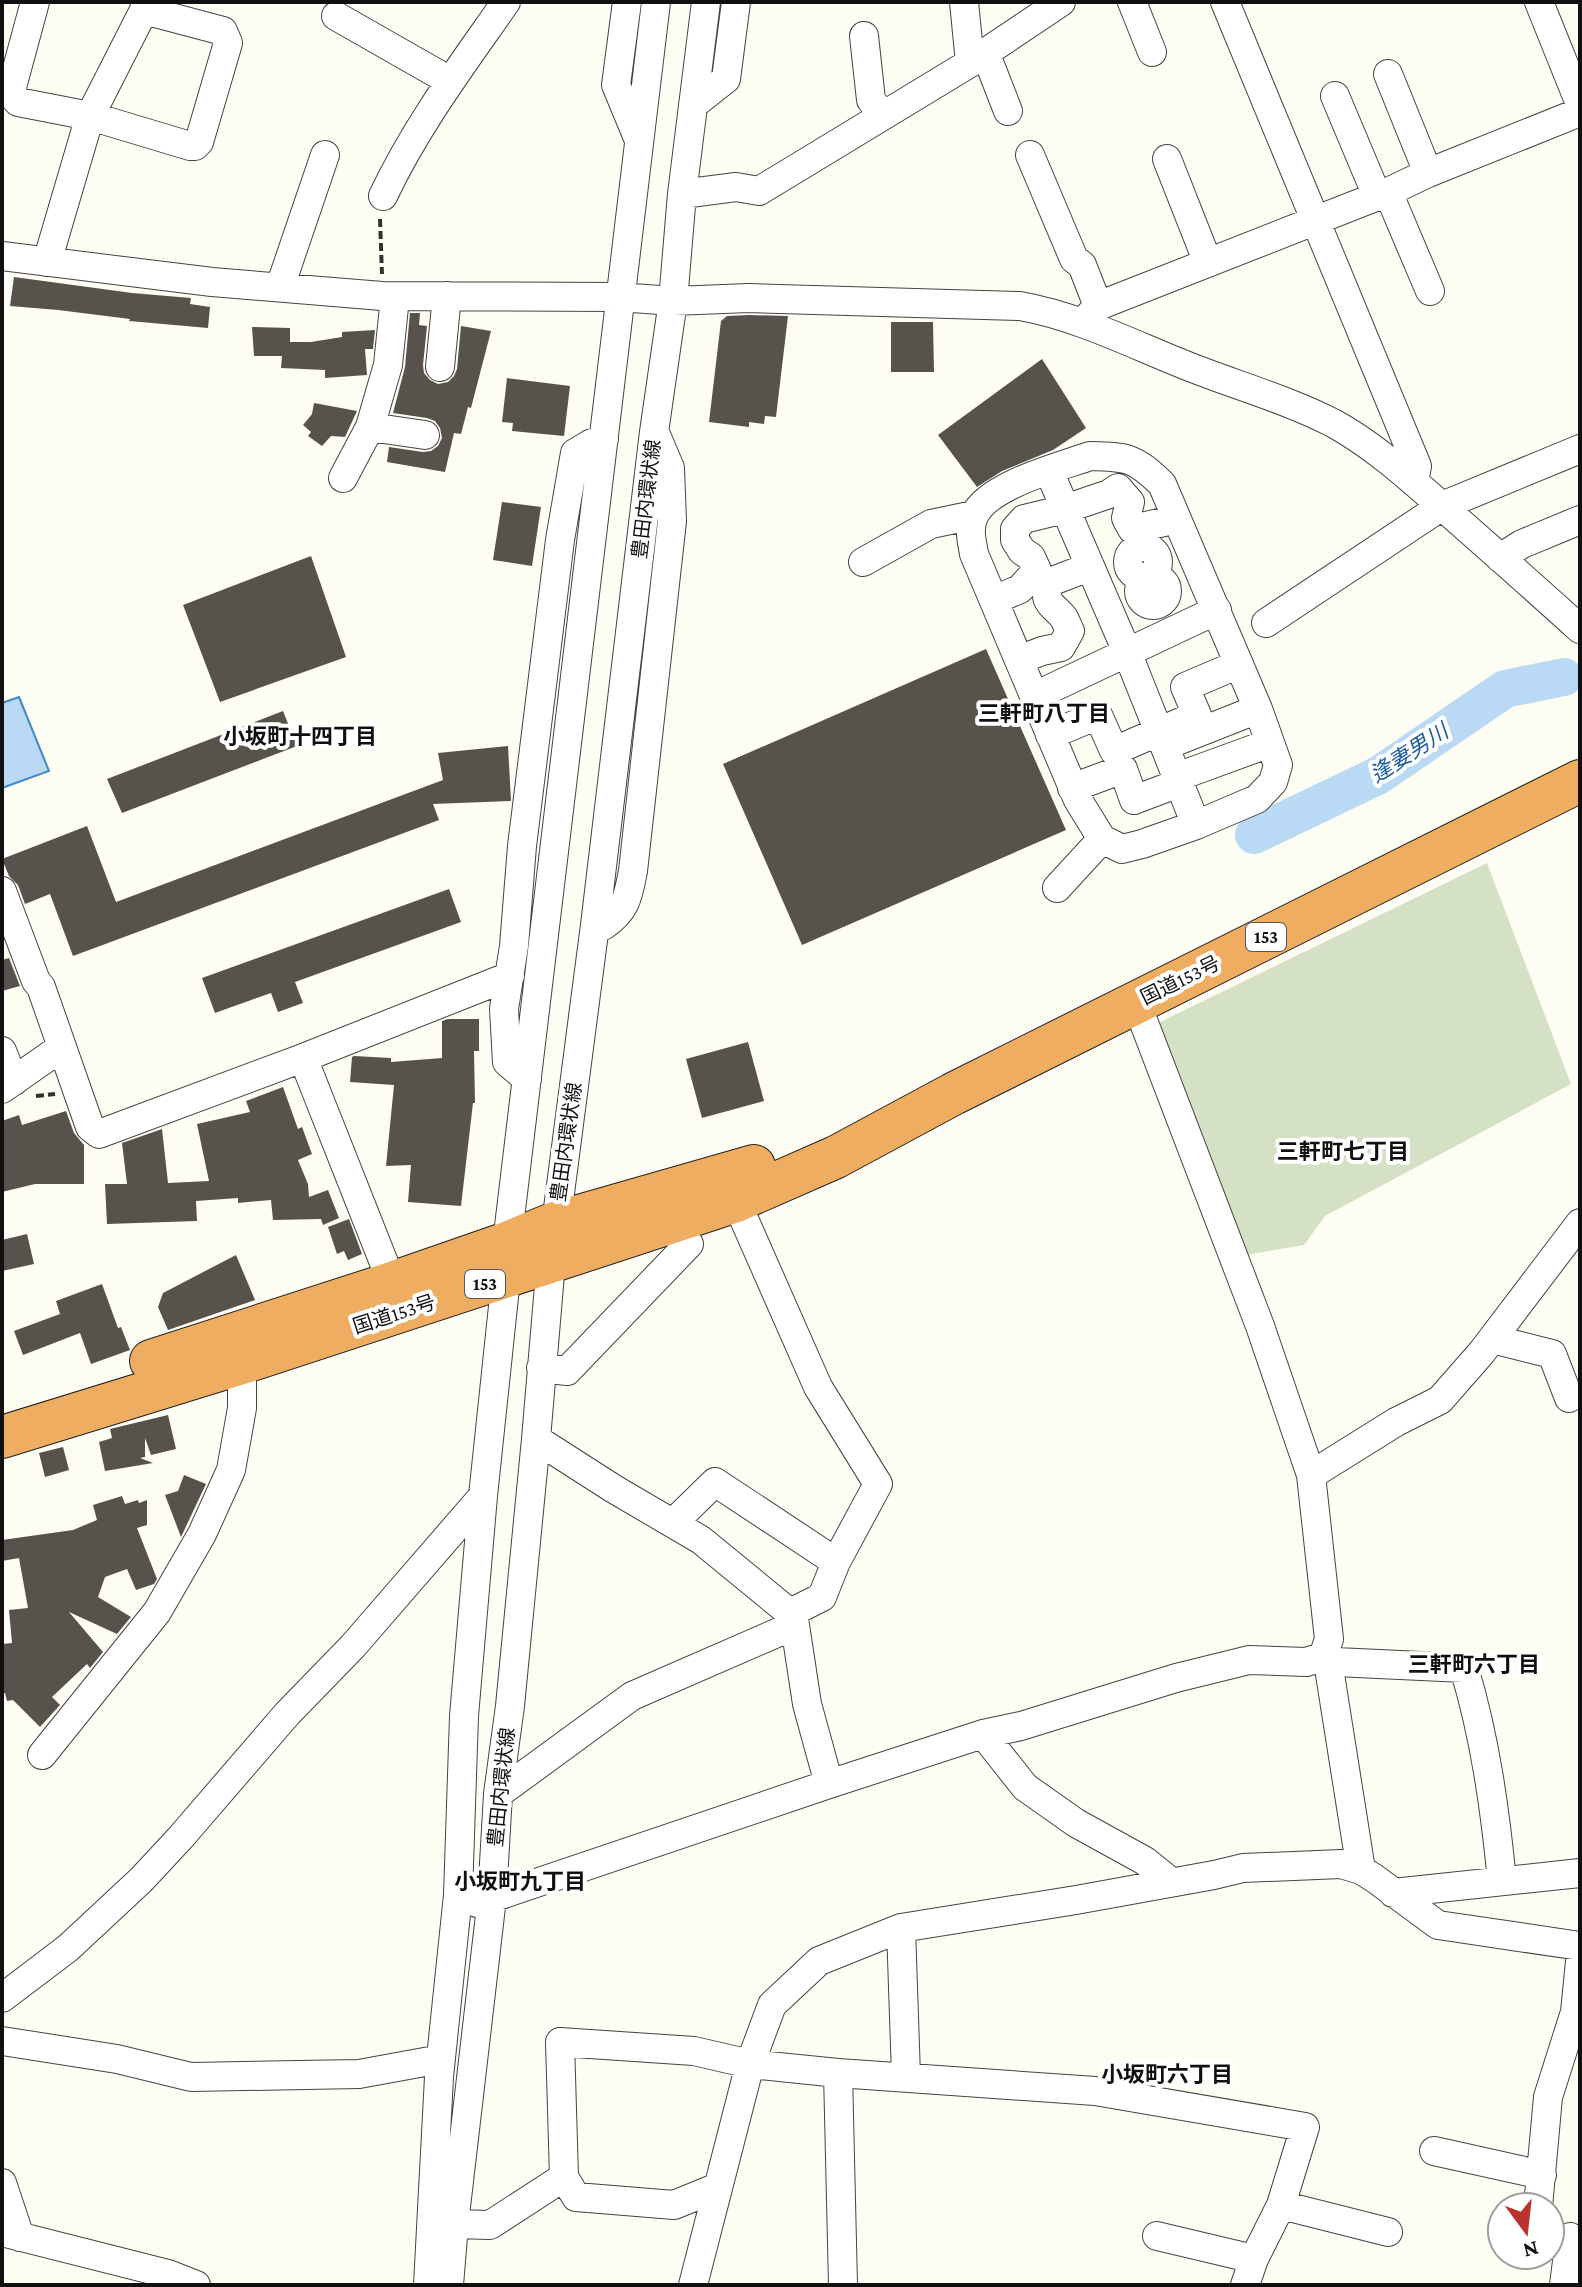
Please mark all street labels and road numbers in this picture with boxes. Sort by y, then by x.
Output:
street label: 豊田内環状線 [628,438,664,560]
road number: 153 [1246,923,1286,951]
street label: 国道153号 [1137,951,1223,1009]
street label: 豊田内環状線 [547,1081,585,1203]
road number: 153 [465,1270,505,1298]
street label: 国道153号 [350,1290,438,1338]
street label: 豊田内環状線 [484,1726,518,1848]

